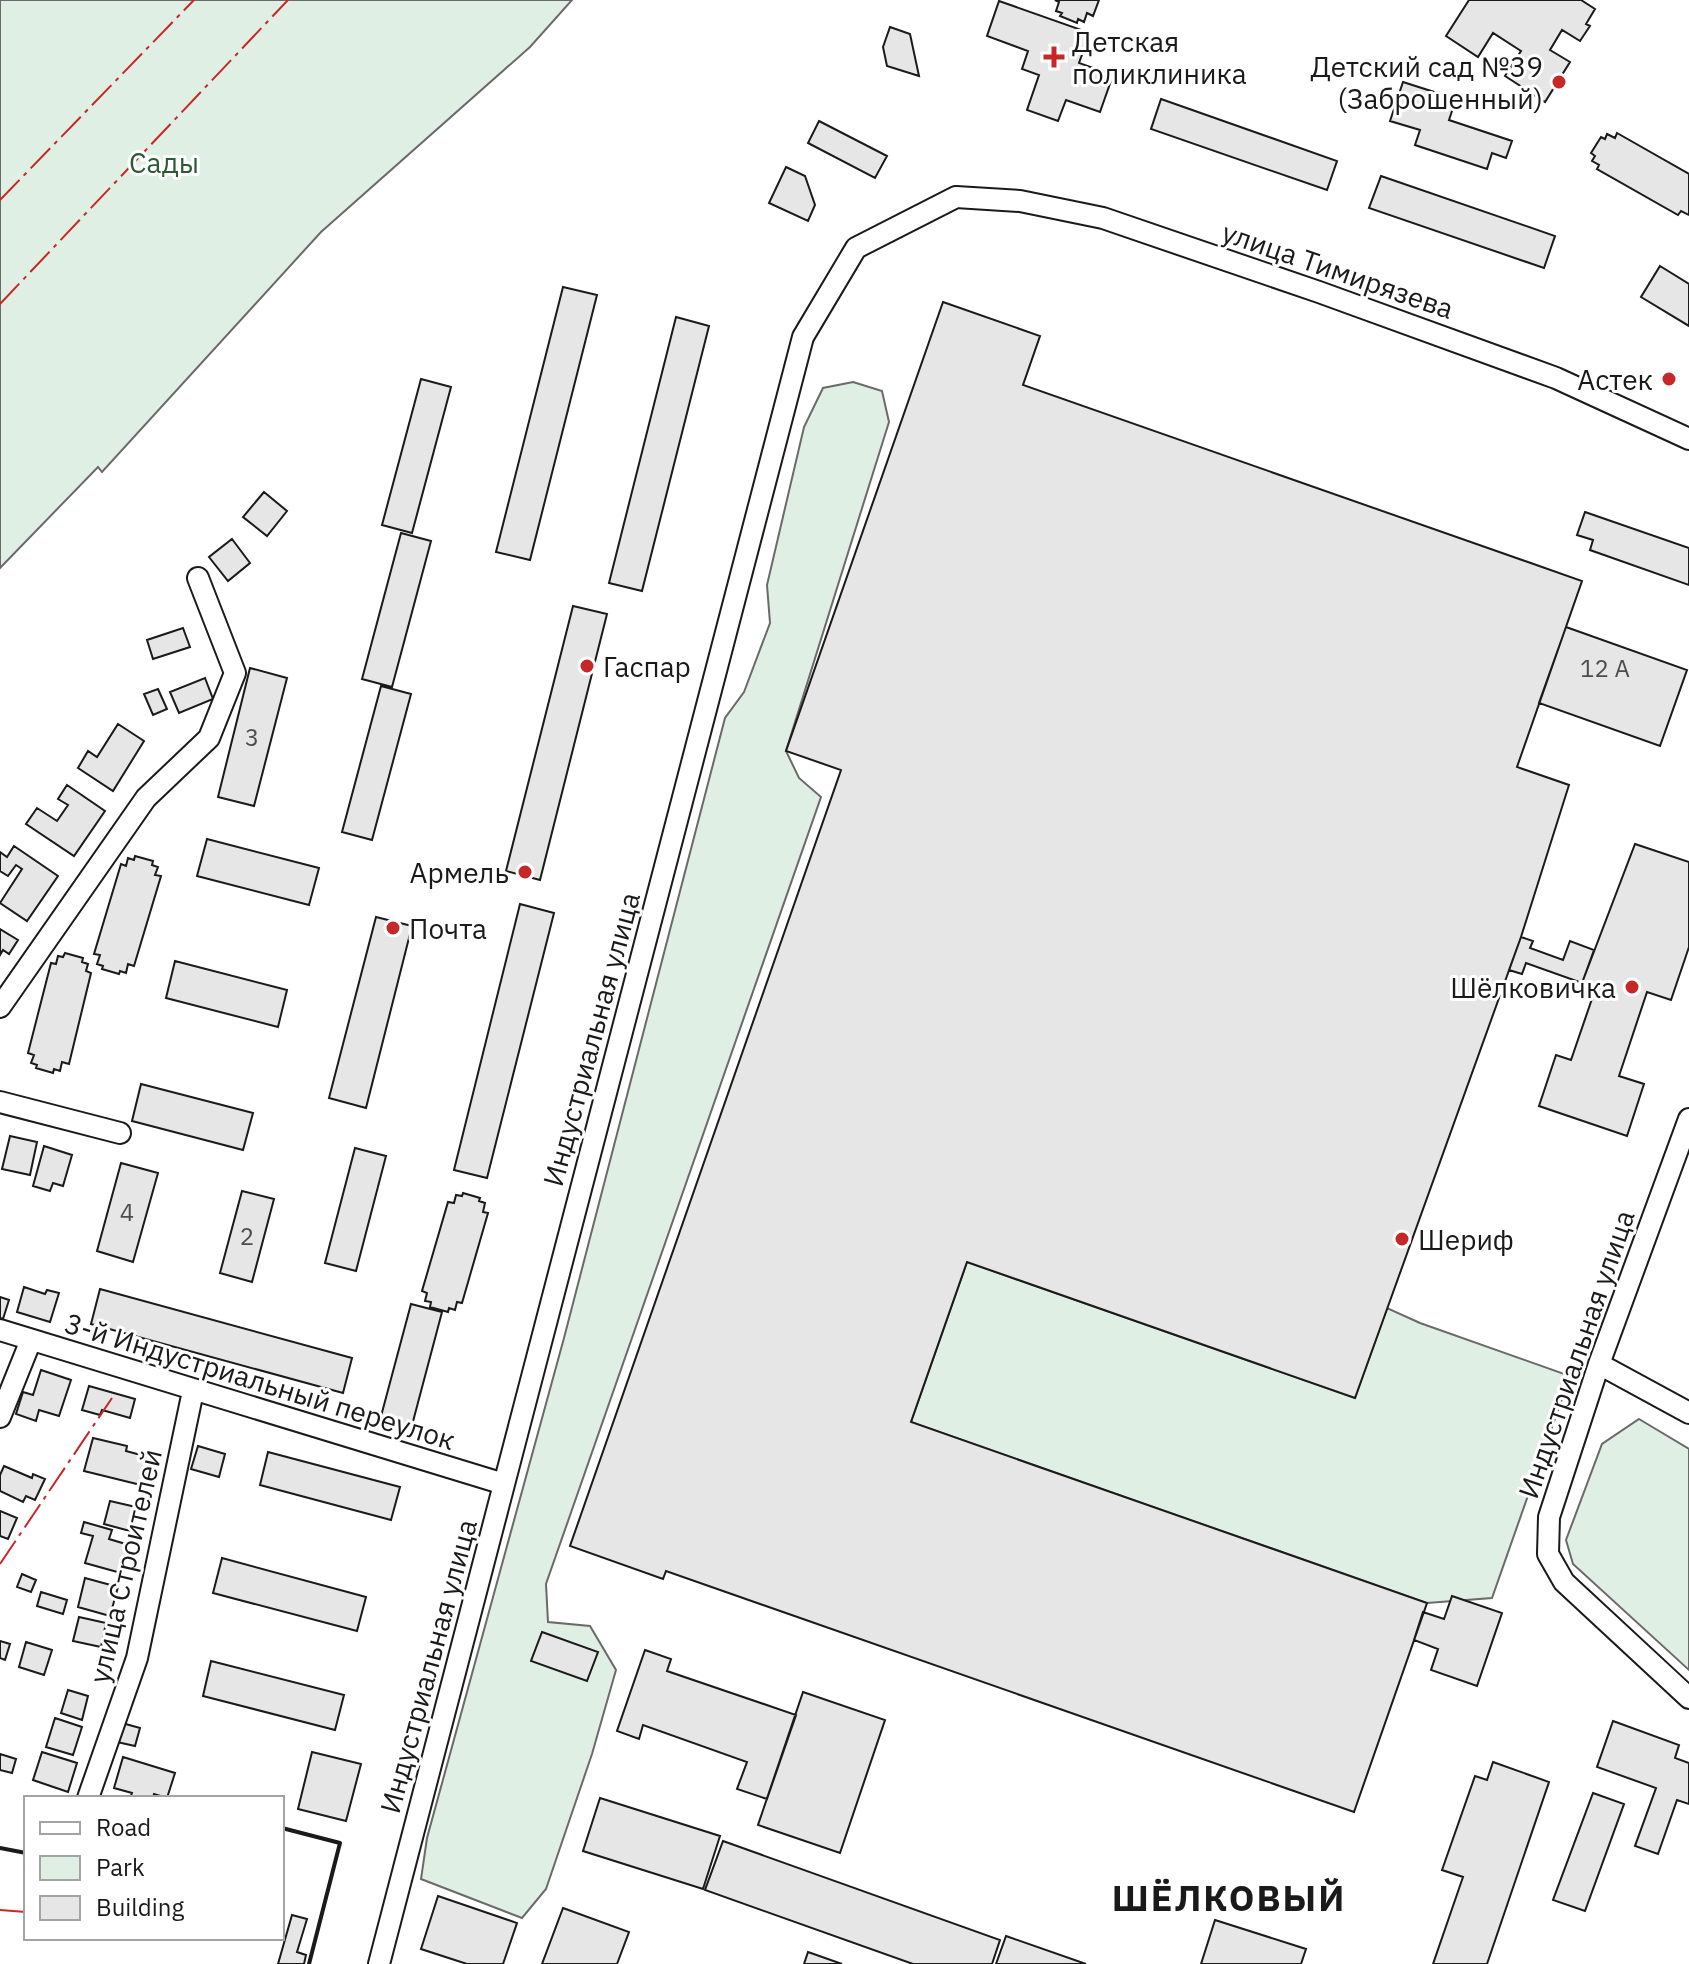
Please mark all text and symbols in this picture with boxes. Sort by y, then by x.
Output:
place label: Детская поликлиника [1072,23,1247,92]
marker: Детская поликлиника [1043,46,1065,68]
place label: Детский сад №39 (Заброшенный) [1311,48,1543,117]
marker: Детский сад №39 (Заброшенный) [1550,73,1568,91]
park label: Сады [129,144,199,181]
street label: улица Тимирязева [1217,213,1459,327]
place label: Астек [1577,361,1653,398]
marker: Астек [1660,370,1678,388]
place label: Гаспар [603,648,691,685]
house number: 12 А [1580,652,1630,684]
marker: Гаспар [578,657,596,675]
house number: 3 [245,721,259,753]
place label: Армель [410,854,509,891]
marker: Армель [516,863,534,881]
street label: Индустриальная улица [534,888,648,1190]
place label: Почта [409,910,487,947]
marker: Почта [384,919,402,937]
place label: Шёлковичка [1450,969,1616,1006]
marker: Шёлковичка [1623,978,1641,996]
house number: 4 [120,1196,134,1228]
street label: Индустриальная улица [1509,1205,1643,1503]
house number: 2 [240,1220,254,1252]
place label: Шериф [1418,1221,1514,1258]
marker: Шериф [1393,1230,1411,1248]
street label: 3-й Индустриальный переулок [60,1304,460,1458]
street label: улица Строителей [80,1445,170,1687]
street label: Индустриальная улица [371,1515,485,1817]
legend [24,1796,284,1940]
text: Road [96,1811,151,1843]
text: Park [96,1851,145,1883]
district label: ШЁЛКОВЫЙ [1112,1874,1346,1921]
text: Building [96,1891,184,1923]

